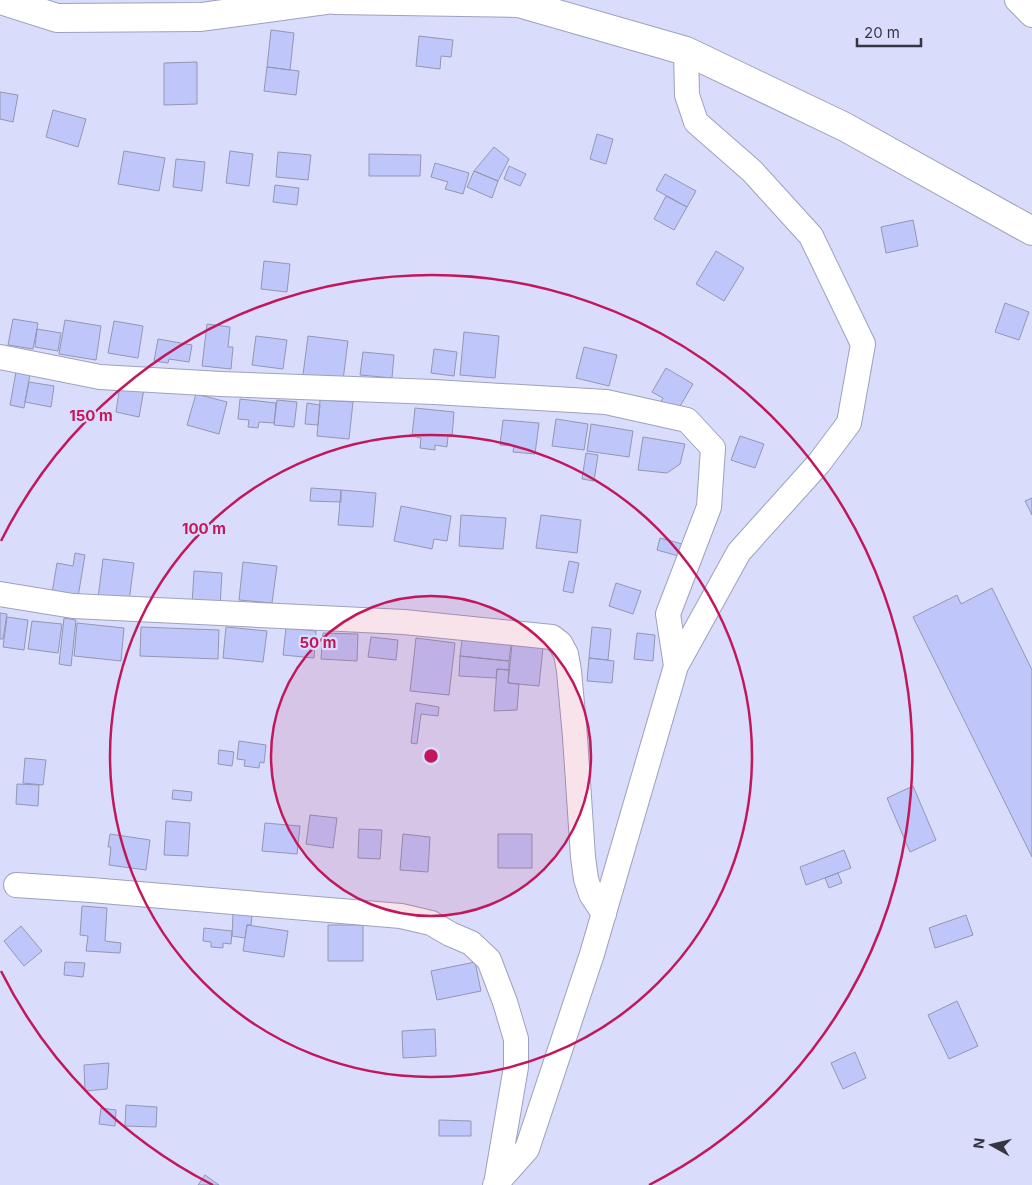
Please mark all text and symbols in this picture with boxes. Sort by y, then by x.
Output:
scale bar [857,15,921,47]
text: 20 m [864,23,900,42]
text: 150 m [69,406,113,425]
text: 100 m [182,519,226,538]
text: 50 m [300,633,336,652]
centre of rings [422,747,440,765]
north arrow [967,1120,1017,1170]
text: N [969,1137,988,1150]

